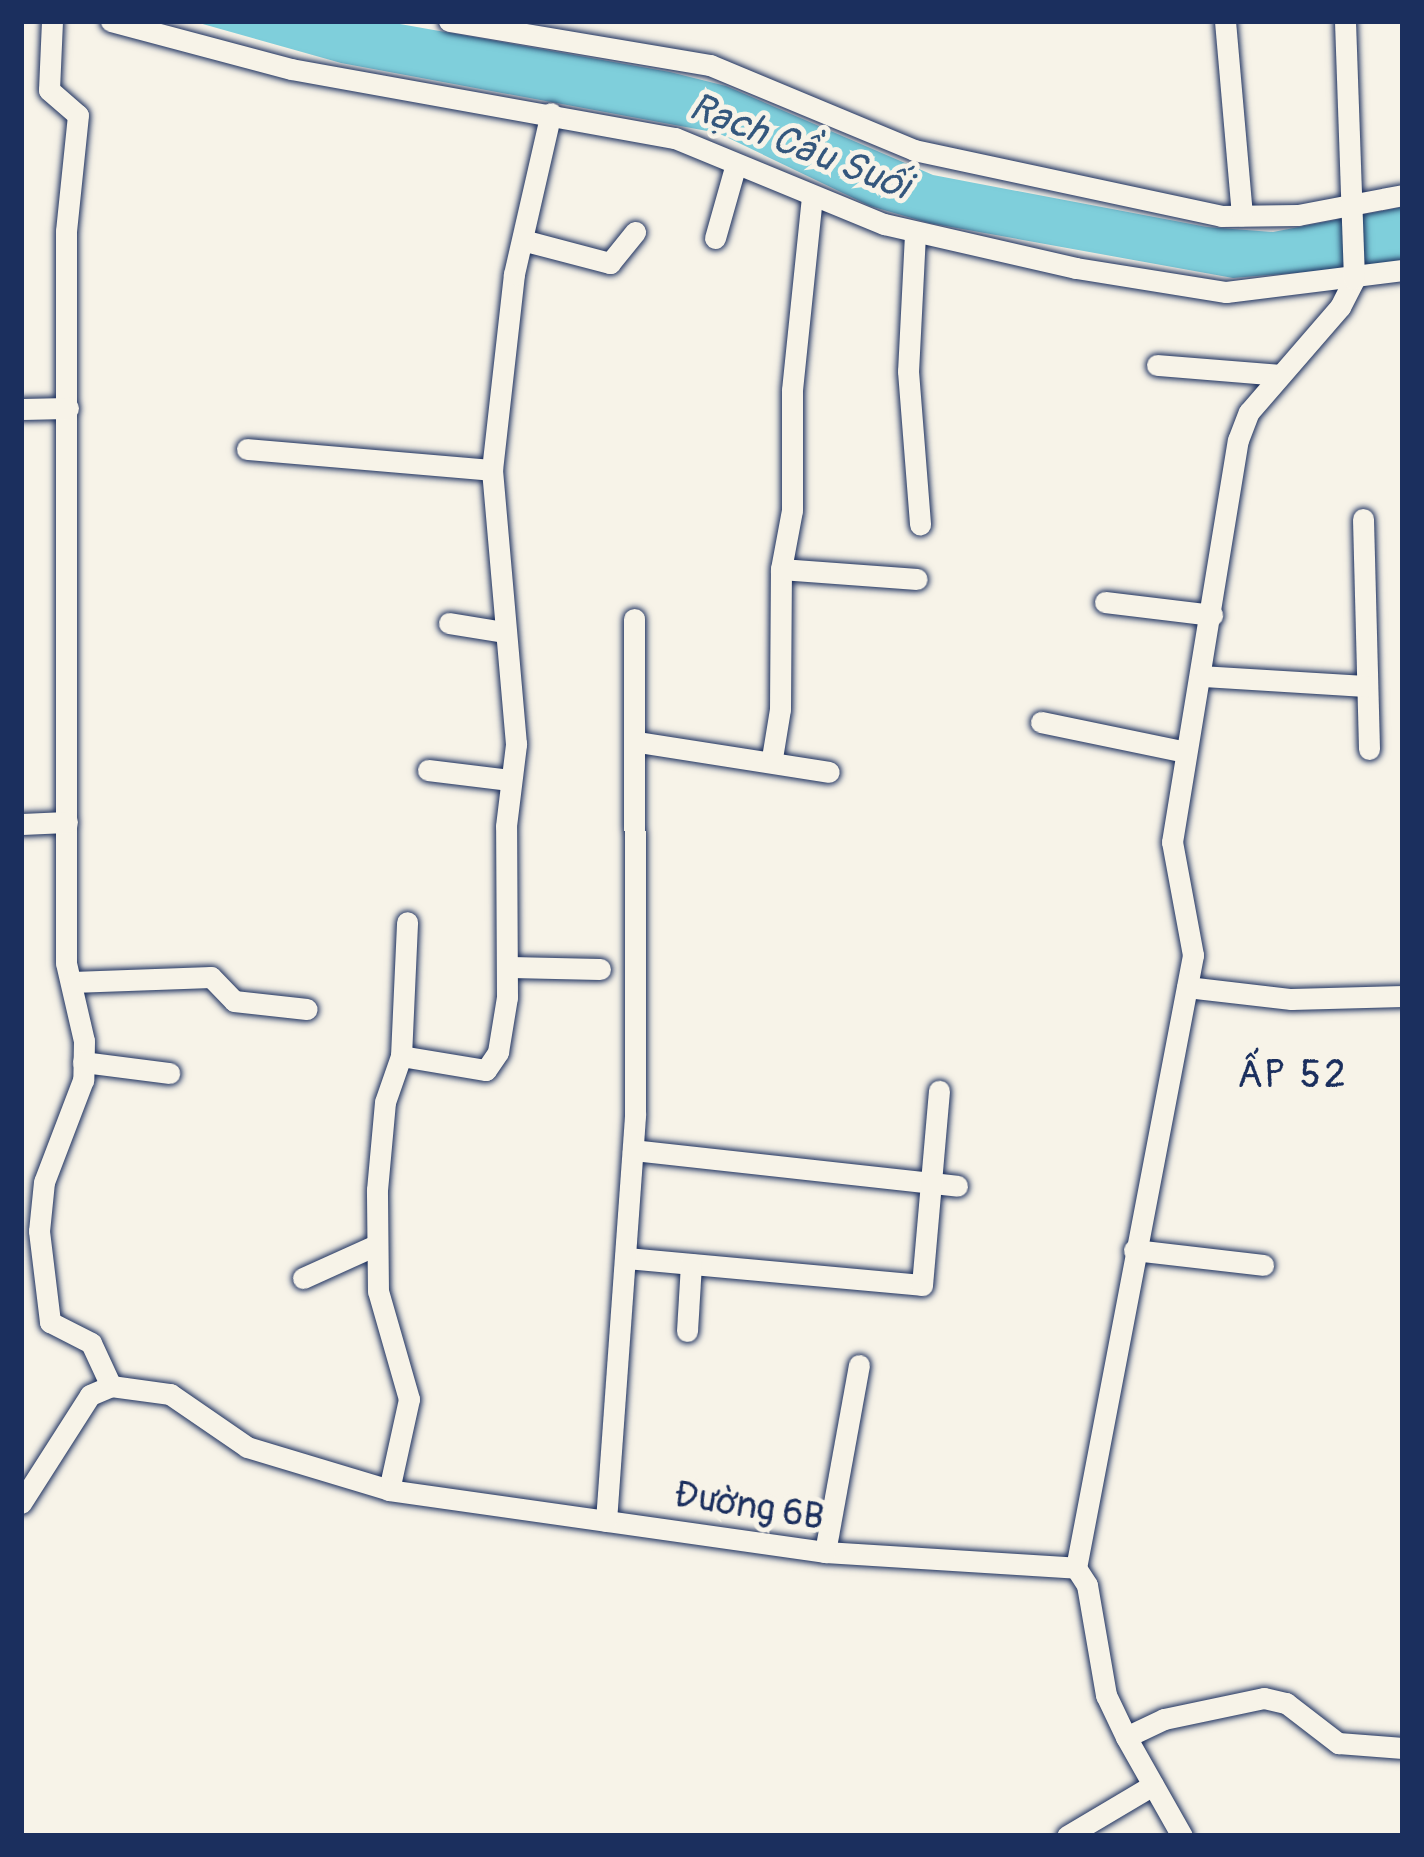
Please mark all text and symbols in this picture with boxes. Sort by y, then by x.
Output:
water label: Rạch Cầu Suối [682,84,916,210]
district label: ẤP 52 [1237,1052,1349,1098]
street label: Đường 6B [671,1473,827,1539]

